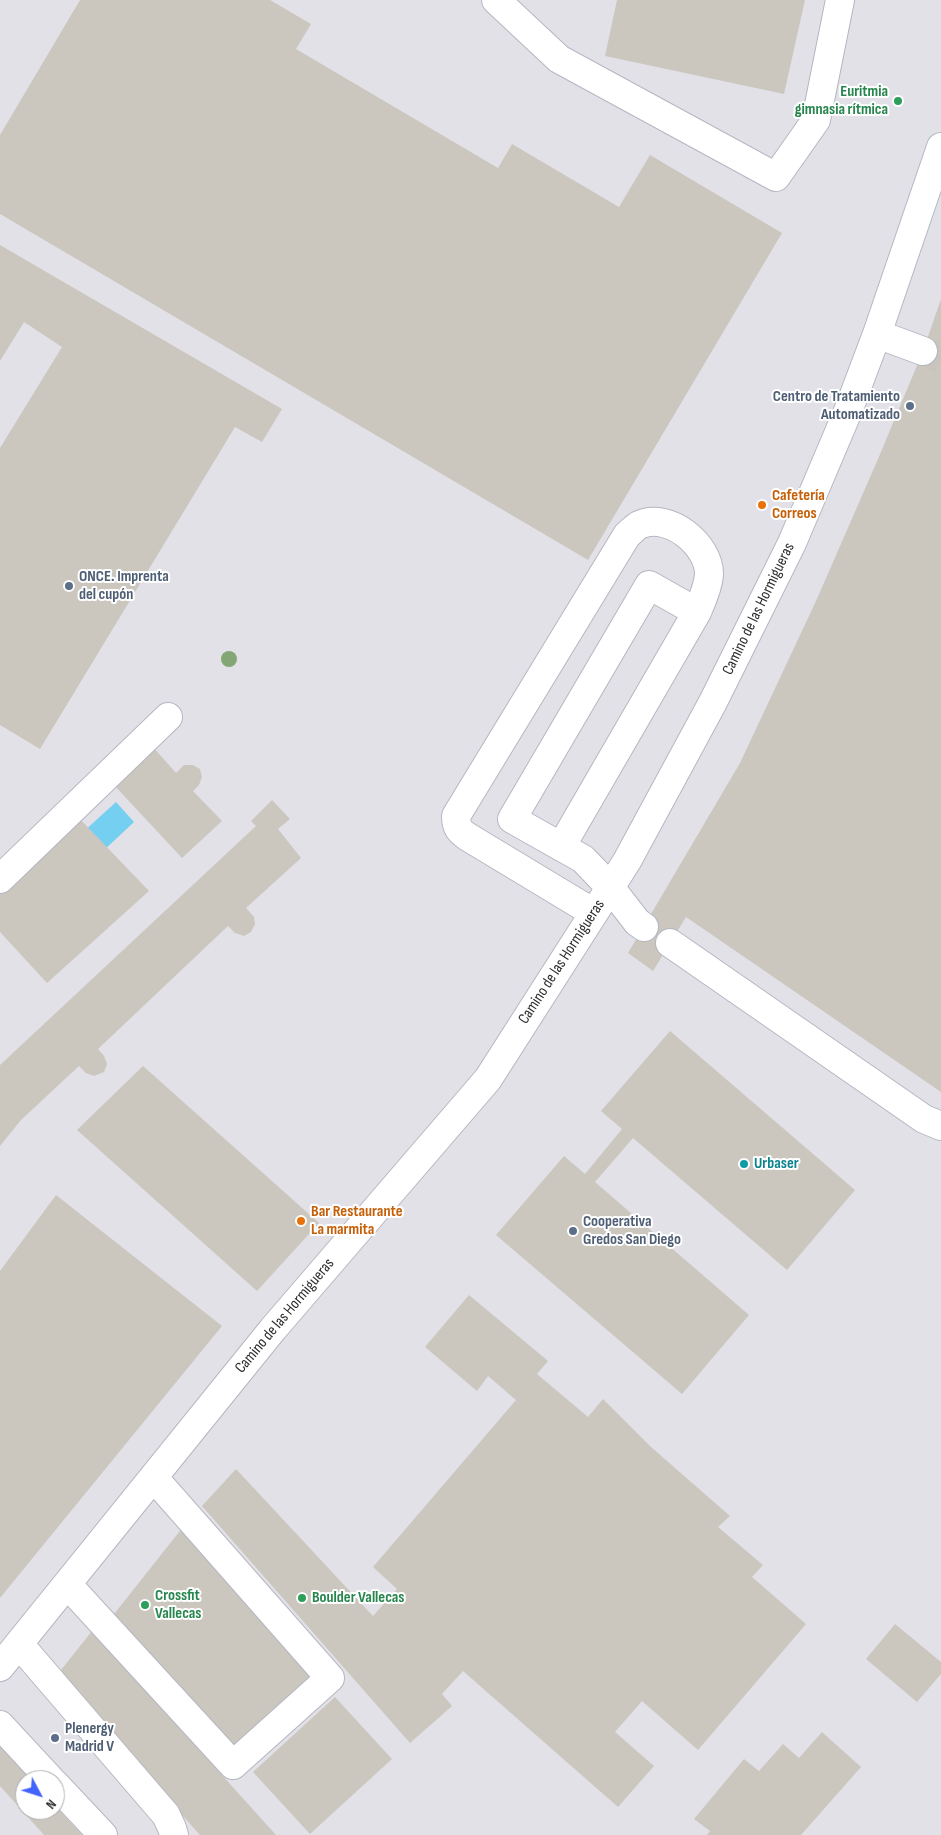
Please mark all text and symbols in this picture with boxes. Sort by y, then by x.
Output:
place label: Euritmia gimnasia rítmica [795,82,888,120]
marker: Euritmia gimnasia rítmica [892,95,904,107]
place label: Centro de Tratamiento Automatizado [773,387,900,425]
marker: Centro de Tratamiento Automatizado [904,400,916,412]
place label: Cafetería Correos [772,486,825,524]
marker: Cafetería Correos [756,499,768,511]
street label: Camino de las Hormigueras [719,540,799,678]
place label: ONCE. Imprenta del cupón [79,567,169,605]
marker: ONCE. Imprenta del cupón [63,580,75,592]
street label: Camino de las Hormigueras [515,896,609,1028]
place label: Urbaser [754,1154,799,1174]
marker: Urbaser [738,1158,750,1170]
place label: Bar Restaurante La marmita [311,1202,403,1240]
place label: Cooperativa Gredos San Diego [583,1212,681,1250]
marker: Bar Restaurante La marmita [295,1215,307,1227]
marker: Cooperativa Gredos San Diego [567,1225,579,1237]
street label: Camino de las Hormigueras [231,1255,339,1377]
place label: Crossfit Vallecas [155,1586,201,1624]
place label: Boulder Vallecas [312,1588,405,1608]
marker: Boulder Vallecas [296,1592,308,1604]
marker: Crossfit Vallecas [139,1599,151,1611]
place label: Plenergy Madrid V [65,1719,114,1757]
marker: Plenergy Madrid V [49,1732,61,1744]
north arrow [15,1770,65,1820]
text: N [42,1796,60,1813]

